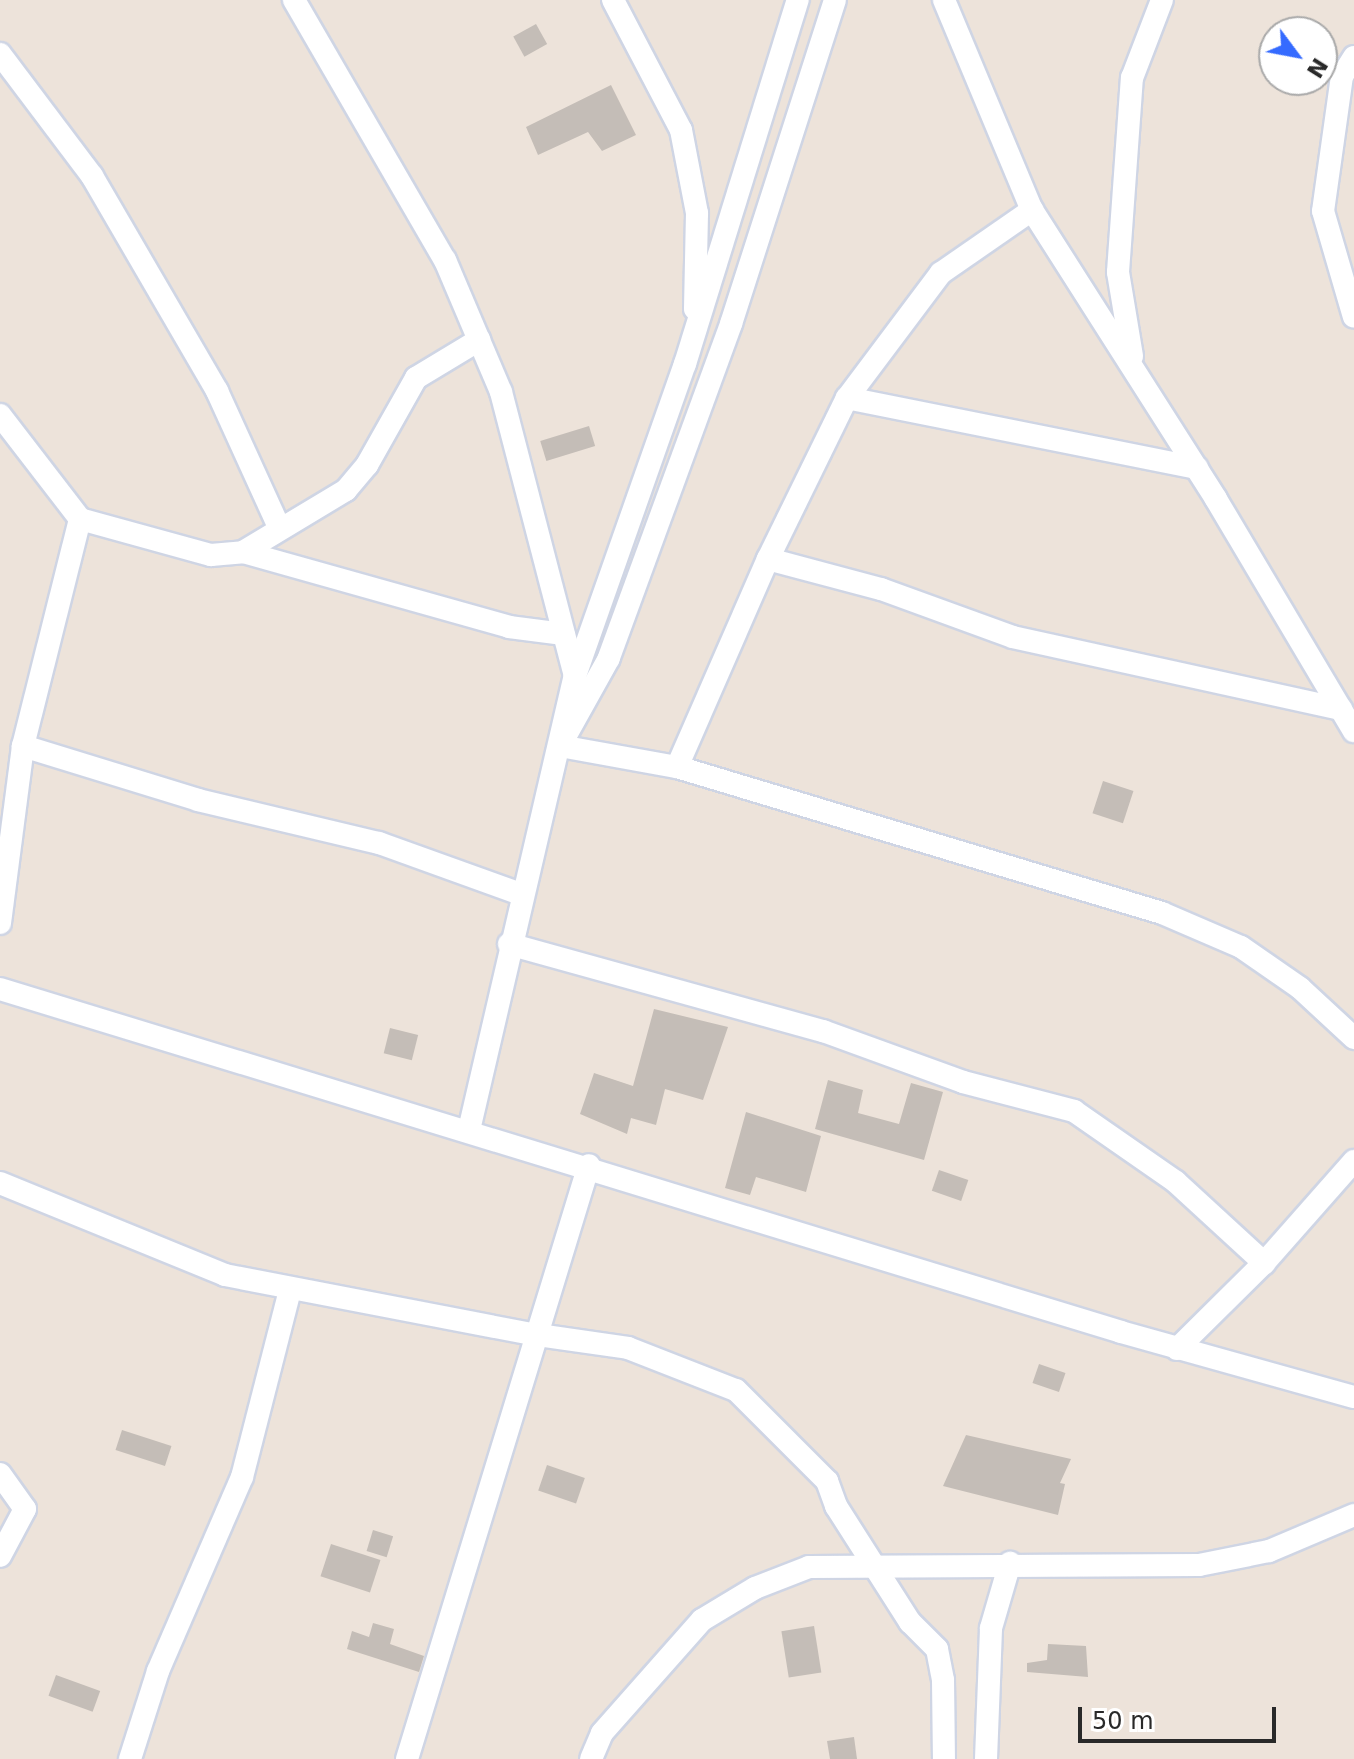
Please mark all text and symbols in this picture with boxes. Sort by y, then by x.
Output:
north arrow [1258,16,1338,96]
text: N [1302,53,1333,82]
scale bar [1082,1691,1280,1741]
text: 50 m [1092,1707,1154,1735]

